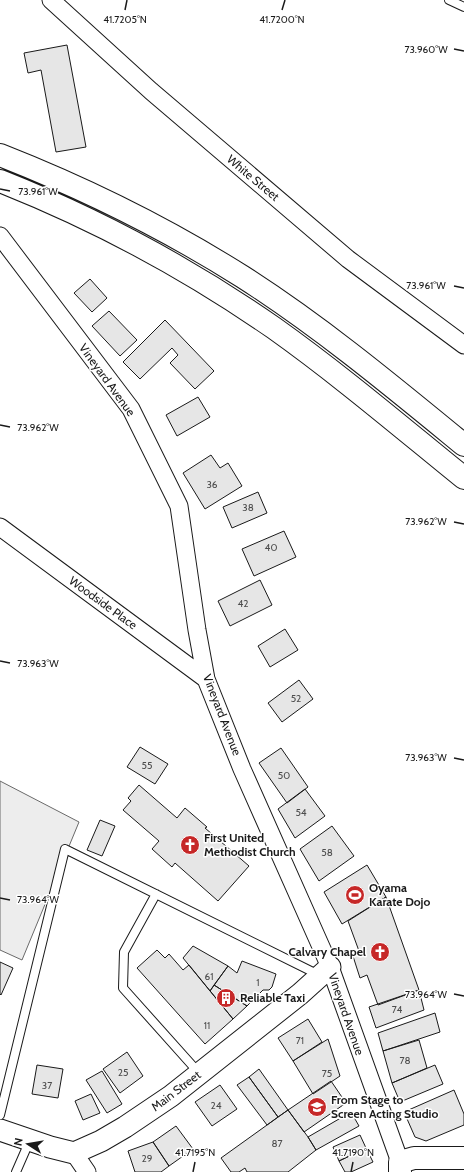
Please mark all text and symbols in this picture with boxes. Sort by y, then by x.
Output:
text: 41.7205°N [103,13,147,26]
text: 41.7200°N [259,13,305,26]
text: 73.960°W [404,43,448,56]
street label: White Street [224,151,283,204]
text: 73.961°W [18,185,58,198]
text: 73.961°W [406,279,446,292]
street label: Vineyard Avenue [76,341,139,419]
text: 73.962°W [17,421,59,434]
house number: 36 [206,478,218,491]
house number: 38 [242,501,254,514]
text: 73.962°W [405,515,447,528]
house number: 40 [265,541,277,554]
street label: Woodside Place [66,573,140,632]
house number: 42 [237,597,249,610]
text: 73.963°W [17,657,59,670]
street label: Vineyard Avenue [200,672,245,758]
house number: 52 [291,692,301,705]
text: 73.963°W [405,751,447,764]
house number: 55 [142,759,152,772]
house number: 50 [278,769,290,782]
house number: 54 [295,806,307,819]
place label: First United Methodist Church [204,830,296,859]
church icon: First United Methodist Church [179,834,201,856]
house number: 58 [321,846,333,859]
place label: Oyama Karate Dojo [369,880,431,909]
sports icon: Oyama Karate Dojo [344,884,366,906]
text: 73.964°W [17,893,59,906]
church icon: Calvary Chapel [369,941,391,963]
place label: Calvary Chapel [289,944,366,959]
house number: 61 [205,970,213,983]
street label: Vineyard Avenue [325,971,368,1057]
house number: 1 [256,976,260,989]
building icon: Reliable Taxi [215,987,237,1009]
text: 73.964°W [405,988,447,1001]
place label: Reliable Taxi [240,990,305,1005]
house number: 74 [392,1003,402,1016]
house number: 11 [204,1019,210,1032]
house number: 71 [296,1034,304,1047]
house number: 78 [399,1054,411,1067]
house number: 25 [118,1066,128,1079]
street label: Main Street [148,1067,203,1114]
house number: 75 [322,1067,332,1080]
house number: 37 [42,1079,52,1092]
place label: From Stage to Screen Acting Studio [331,1092,438,1121]
school or university icon: From Stage to Screen Acting Studio [306,1096,328,1118]
house number: 24 [210,1099,222,1112]
north arrow [8,1124,48,1164]
text: N [11,1137,26,1147]
house number: 87 [271,1137,283,1150]
text: 41.7195°N [175,1146,215,1159]
text: 41.7190°N [332,1146,374,1159]
house number: 29 [142,1152,153,1165]

